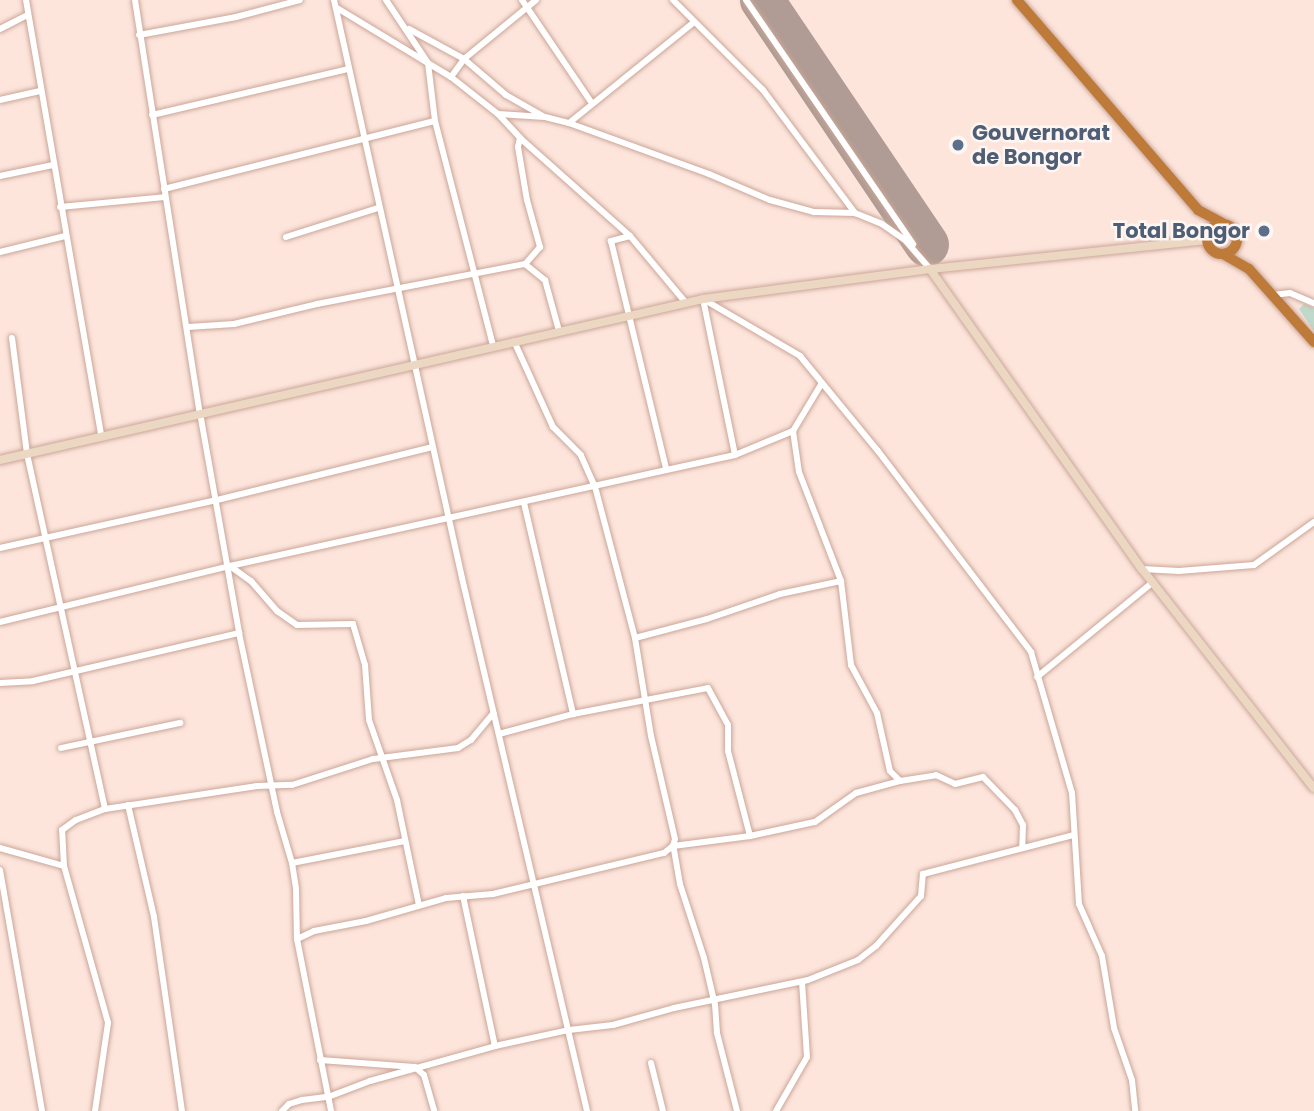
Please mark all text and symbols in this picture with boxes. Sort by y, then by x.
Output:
place label: Gouvernorat de Bongor [972,120,1110,170]
marker: Gouvernorat de Bongor [950,137,966,153]
place label: Total Bongor [1113,218,1250,244]
marker: Total Bongor [1256,223,1272,239]

